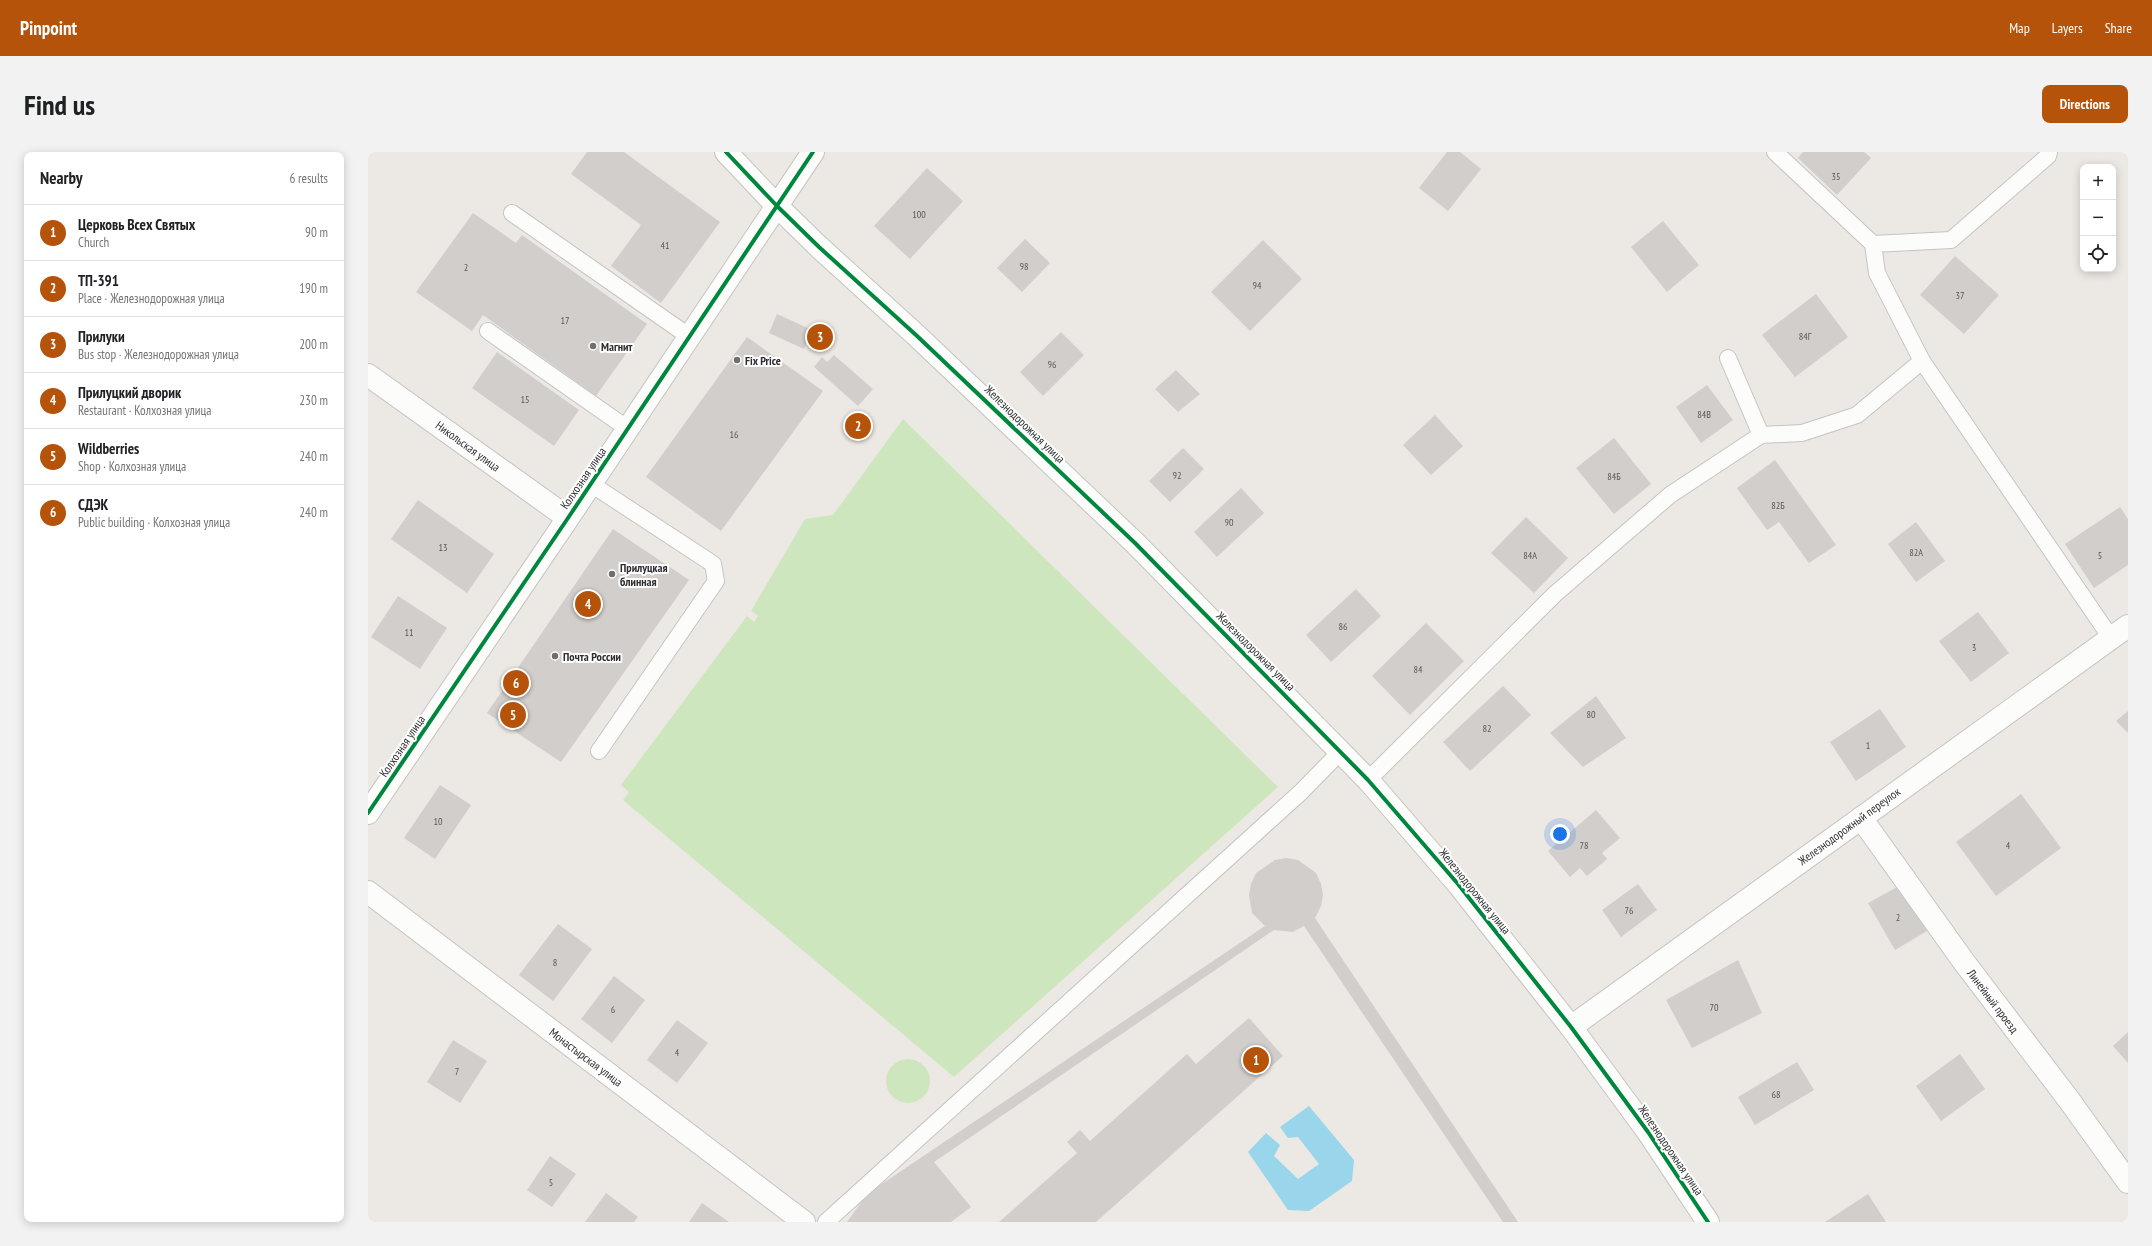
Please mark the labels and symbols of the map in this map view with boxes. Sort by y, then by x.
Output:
house number: 35 [1832,170,1841,183]
house number: 100 [912,208,926,221]
house number: 41 [661,239,670,252]
house number: 98 [1020,260,1029,273]
house number: 2 [464,261,468,274]
house number: 94 [1253,279,1262,292]
house number: 37 [1956,289,1965,302]
house number: 17 [561,314,570,327]
pin: 3 [807,322,833,352]
house number: 84Г [1799,330,1812,343]
place label: Магнит [601,339,633,354]
marker: Магнит [588,341,598,351]
place label: Fix Price [745,353,781,368]
marker: Fix Price [732,355,742,365]
house number: 96 [1048,358,1057,371]
street label: Железнодорожная улица [981,381,1068,466]
house number: 15 [521,393,530,406]
house number: 84В [1697,408,1711,421]
pin: 2 [845,411,871,441]
street label: Никольская улица [433,418,503,475]
house number: 16 [730,428,739,441]
street label: Колхозная улица [557,444,609,512]
house number: 92 [1173,469,1182,482]
house number: 84Б [1607,470,1621,483]
house number: 82Б [1771,499,1785,512]
house number: 90 [1225,516,1234,529]
house number: 13 [439,541,448,554]
house number: 82А [1909,546,1923,559]
house number: 84А [1523,549,1537,562]
house number: 5 [2098,549,2102,562]
place label: Прилуцкая блинная [620,560,668,589]
marker: Прилуцкая блинная [607,569,617,579]
pin: 4 [575,589,601,619]
street label: Железнодорожная улица [1213,608,1299,694]
house number: 86 [1339,620,1348,633]
house number: 11 [405,626,414,639]
house number: 3 [1972,641,1976,654]
place label: Почта России [563,649,621,664]
marker: Почта России [550,651,560,661]
house number: 84 [1414,663,1423,676]
pin: 6 [503,668,529,698]
pin: 5 [500,700,526,730]
house number: 80 [1587,708,1596,721]
street label: Колхозная улица [376,712,428,780]
house number: 82 [1483,722,1492,735]
house number: 1 [1866,739,1870,752]
street label: Железнодорожный переулок [1794,784,1903,869]
house number: 10 [434,815,443,828]
your location [1550,824,1570,844]
house number: 78 [1580,839,1589,852]
house number: 4 [2006,839,2011,852]
street label: Железнодорожная улица [1435,844,1514,937]
house number: 76 [1625,904,1634,917]
house number: 2 [1896,911,1900,924]
house number: 8 [553,956,557,969]
street label: Линейный проезд [1963,965,2022,1037]
house number: 70 [1710,1001,1719,1014]
house number: 6 [611,1003,616,1016]
street label: Монастырская улица [546,1025,626,1090]
pin: 1 [1243,1045,1269,1075]
house number: 4 [675,1046,680,1059]
house number: 7 [455,1065,459,1078]
house number: 68 [1772,1088,1781,1101]
street label: Железнодорожная улица [1635,1101,1707,1198]
house number: 5 [549,1176,553,1189]

